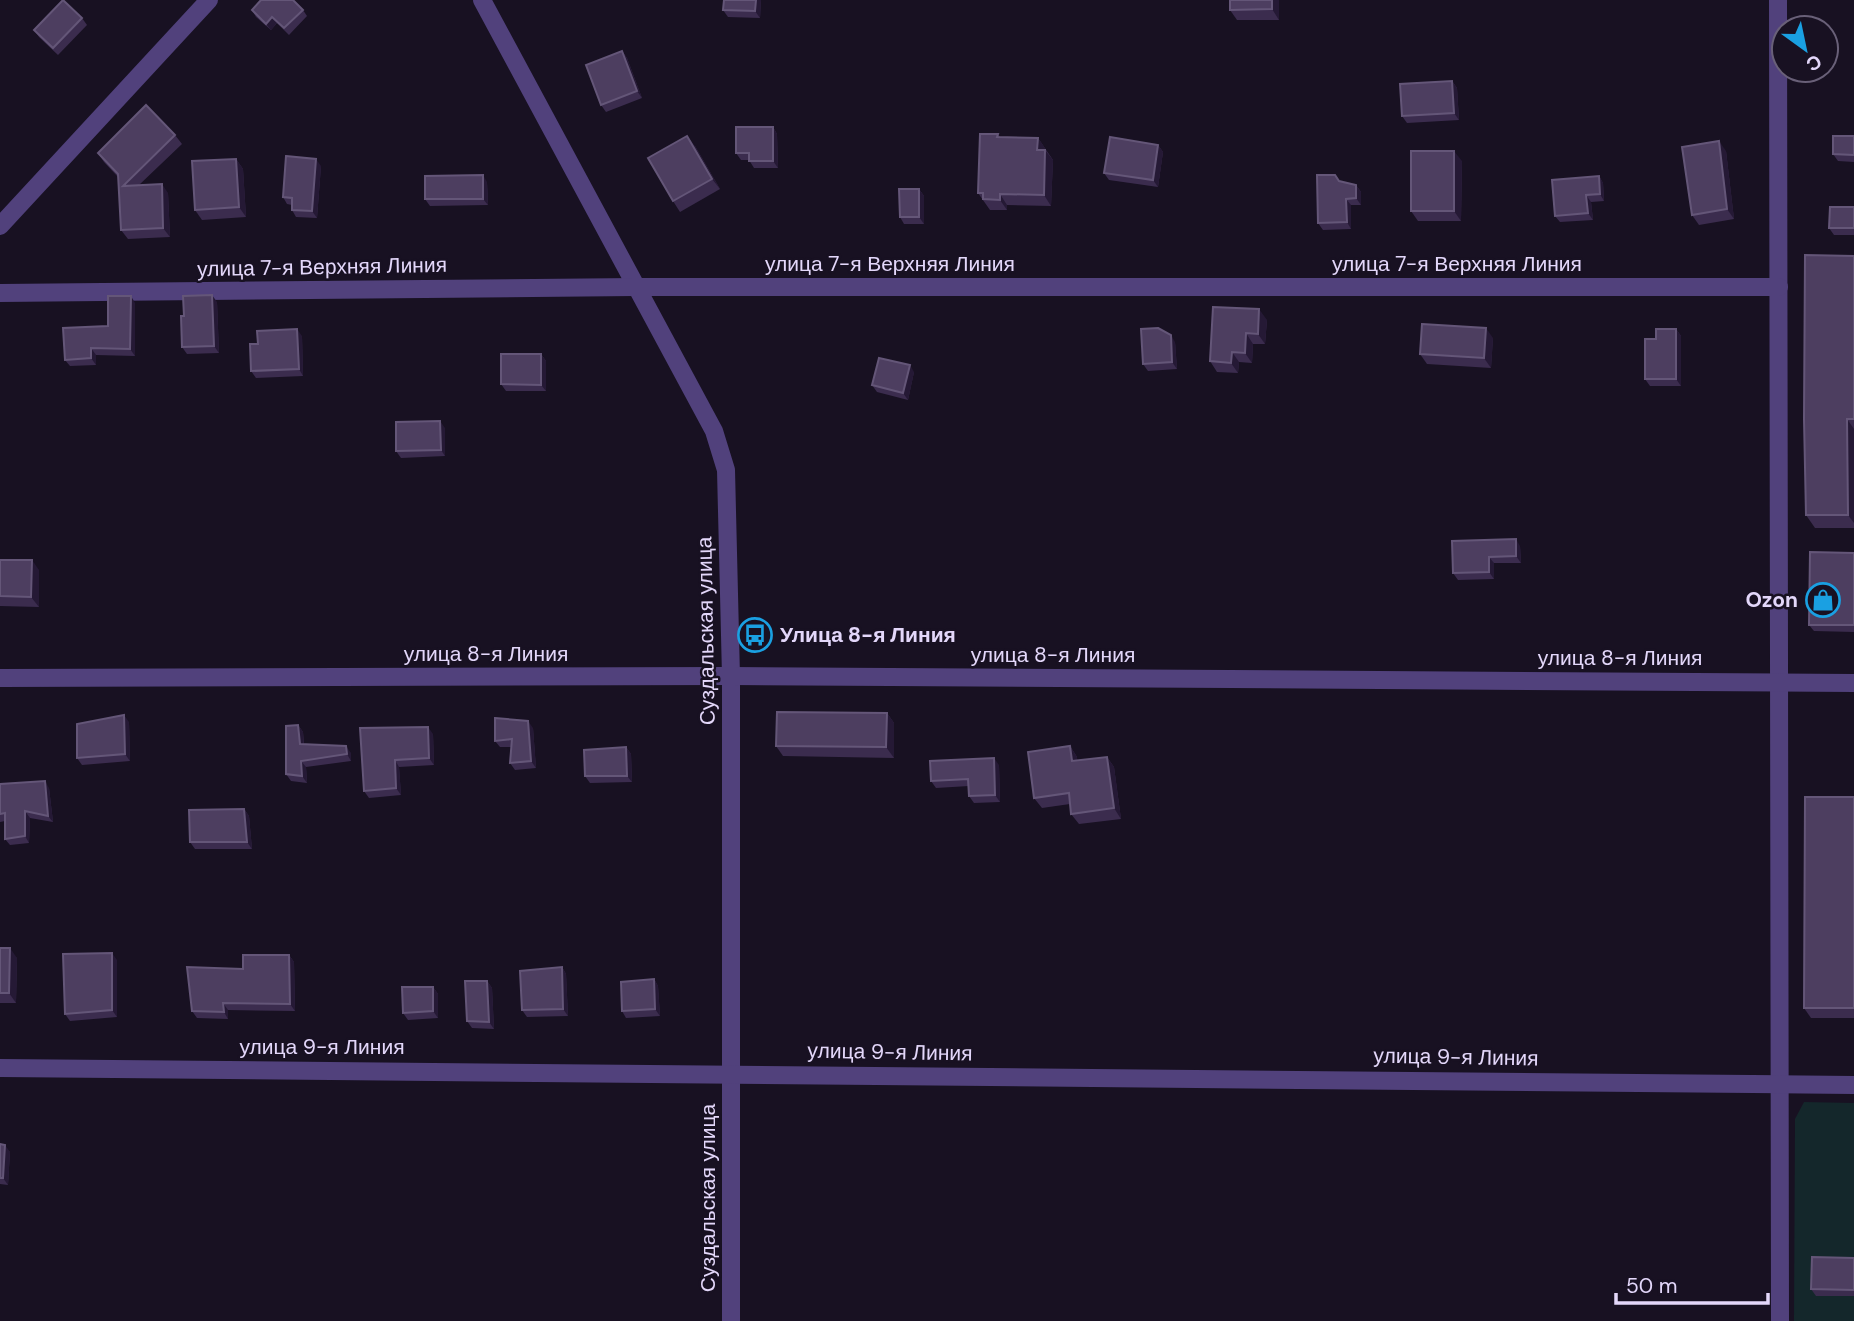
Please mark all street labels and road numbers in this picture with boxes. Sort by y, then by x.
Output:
street label: улица 7-я Верхняя Линия [765,250,1015,278]
street label: улица 7-я Верхняя Линия [1332,250,1582,278]
street label: улица 7-я Верхняя Линия [197,251,447,283]
street label: Суздальская улица [690,536,722,725]
street label: улица 8-я Линия [404,640,568,668]
street label: улица 8-я Линия [971,641,1135,669]
street label: улица 8-я Линия [1538,644,1702,672]
street label: улица 9-я Линия [239,1033,405,1061]
street label: улица 9-я Линия [807,1037,973,1067]
street label: улица 9-я Линия [1373,1042,1539,1072]
street label: Суздальская улица [694,1103,722,1292]

